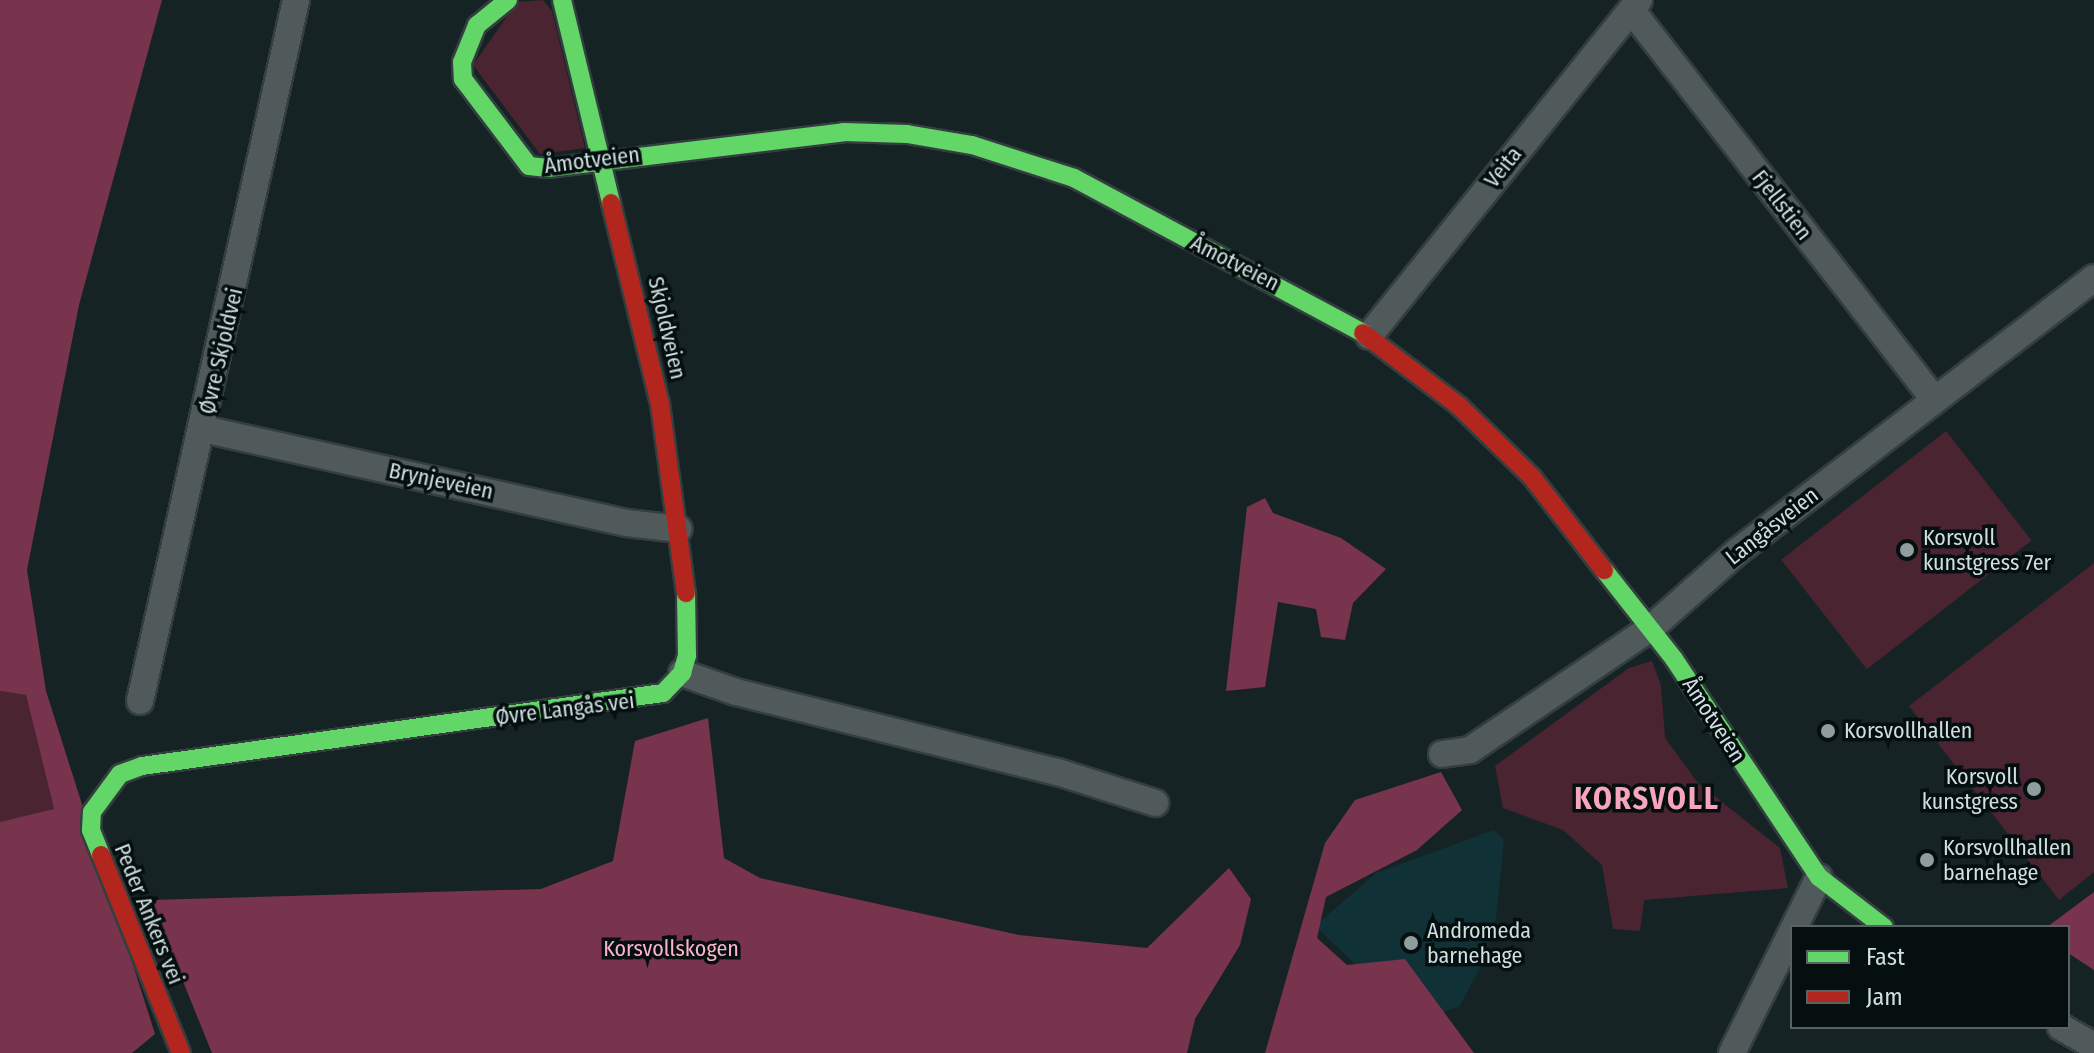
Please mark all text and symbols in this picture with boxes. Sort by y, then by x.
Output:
street label: Åmotveien [543,141,641,179]
street label: Veita [1479,141,1527,193]
street label: Fjellstien [1746,165,1818,245]
street label: Åmotveien [1186,230,1284,296]
street label: Skjoldveien [642,274,692,382]
street label: Øvre Skjoldvei [194,285,248,417]
street label: Brynjeveien [386,457,496,505]
street label: Langåsveien [1720,482,1824,570]
place label: Korsvoll kunstgress 7er [1923,524,2051,576]
marker: Korsvoll kunstgress 7er [1898,541,1916,559]
street label: Åmotveien [1677,673,1751,767]
street label: Øvre Langås vei [494,687,636,731]
place label: Korsvollhallen [1844,718,1972,744]
marker: Korsvollhallen [1819,722,1837,740]
place label: Korsvoll kunstgress [1922,763,2018,814]
marker: Korsvoll kunstgress [2025,780,2043,798]
district label: KORSVOLL [1574,781,1720,817]
place label: Korsvollhallen barnehage [1943,834,2071,886]
street label: Peder Ankers vei [109,840,189,988]
marker: Korsvollhallen barnehage [1918,851,1936,869]
place label: Andromeda barnehage [1427,917,1531,968]
legend [1790,925,2070,1029]
marker: Andromeda barnehage [1402,934,1420,952]
park label: Korsvollskogen [603,936,739,962]
text: Fast [1866,943,1905,971]
text: Jam [1866,983,1903,1011]

